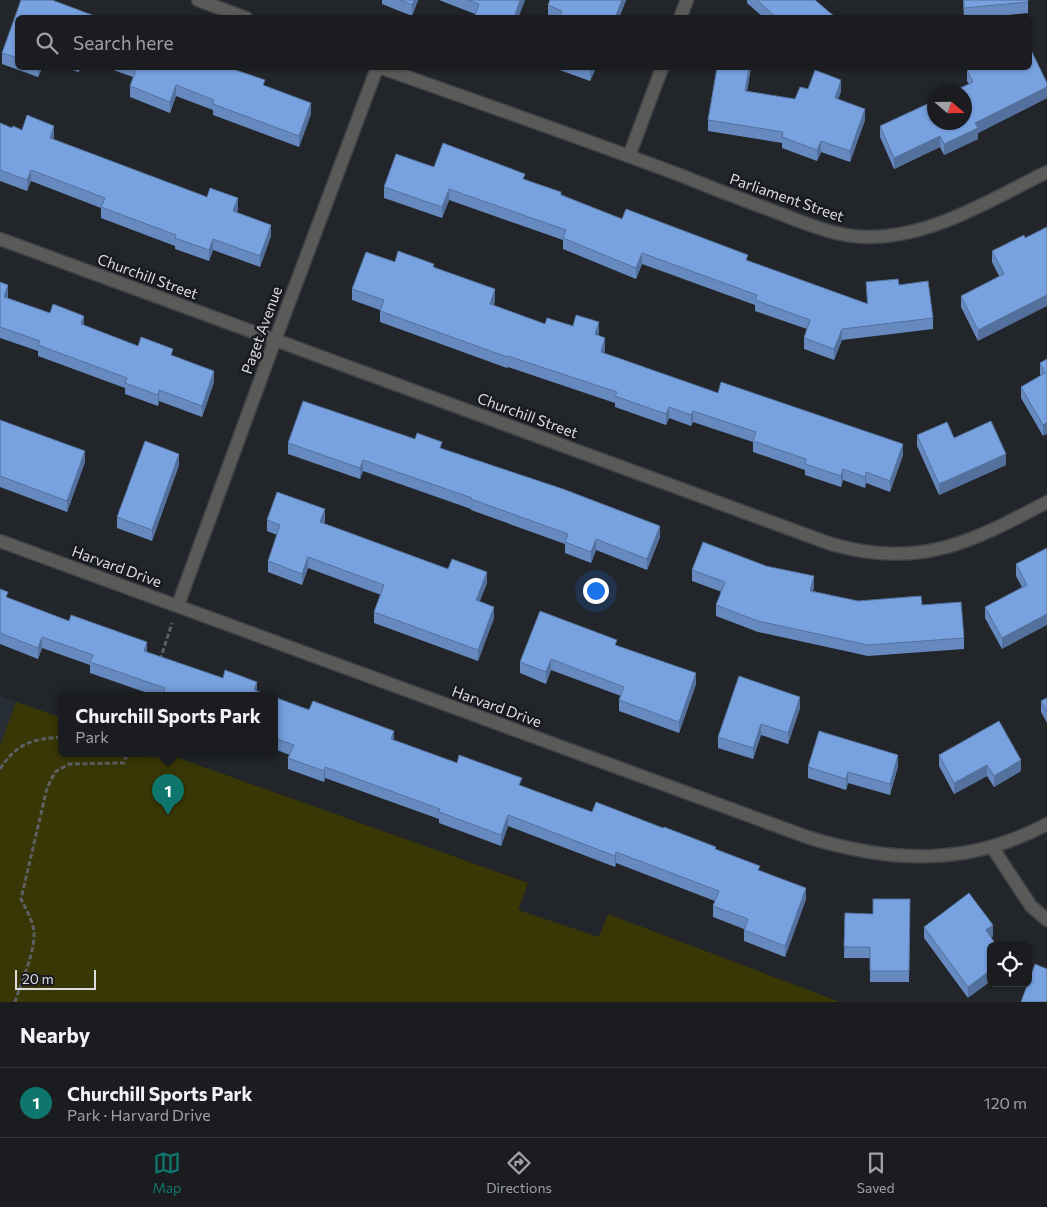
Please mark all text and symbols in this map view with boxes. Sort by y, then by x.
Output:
search box [15,15,1032,70]
icon: search [33,29,61,57]
text: Search here [73,31,173,54]
north arrow [927,85,972,130]
street label: Parliament Street [727,169,847,225]
street label: Churchill Street [95,249,201,303]
street label: Paget Avenue [237,284,285,376]
street label: Churchill Street [475,388,581,442]
street label: Harvard Drive [70,541,164,591]
your location [583,578,609,604]
street label: Harvard Drive [450,681,544,731]
popup [58,692,278,757]
text: Churchill Sports Park [75,704,261,727]
text: Park [75,727,109,746]
pin: 1 [152,774,184,815]
map controls [987,942,1032,987]
button: locate [987,942,1032,987]
scale bar [15,967,96,990]
text: 20 m [22,970,54,987]
text: Nearby [20,1022,90,1047]
text: Churchill Sports Park [67,1082,252,1105]
text: 1 [32,1093,40,1112]
text: 120 m [984,1093,1027,1112]
text: Park · Harvard Drive [67,1105,211,1124]
tab: Map [152,1149,181,1196]
tab: Directions [486,1149,552,1196]
tab: Saved [857,1149,895,1196]

